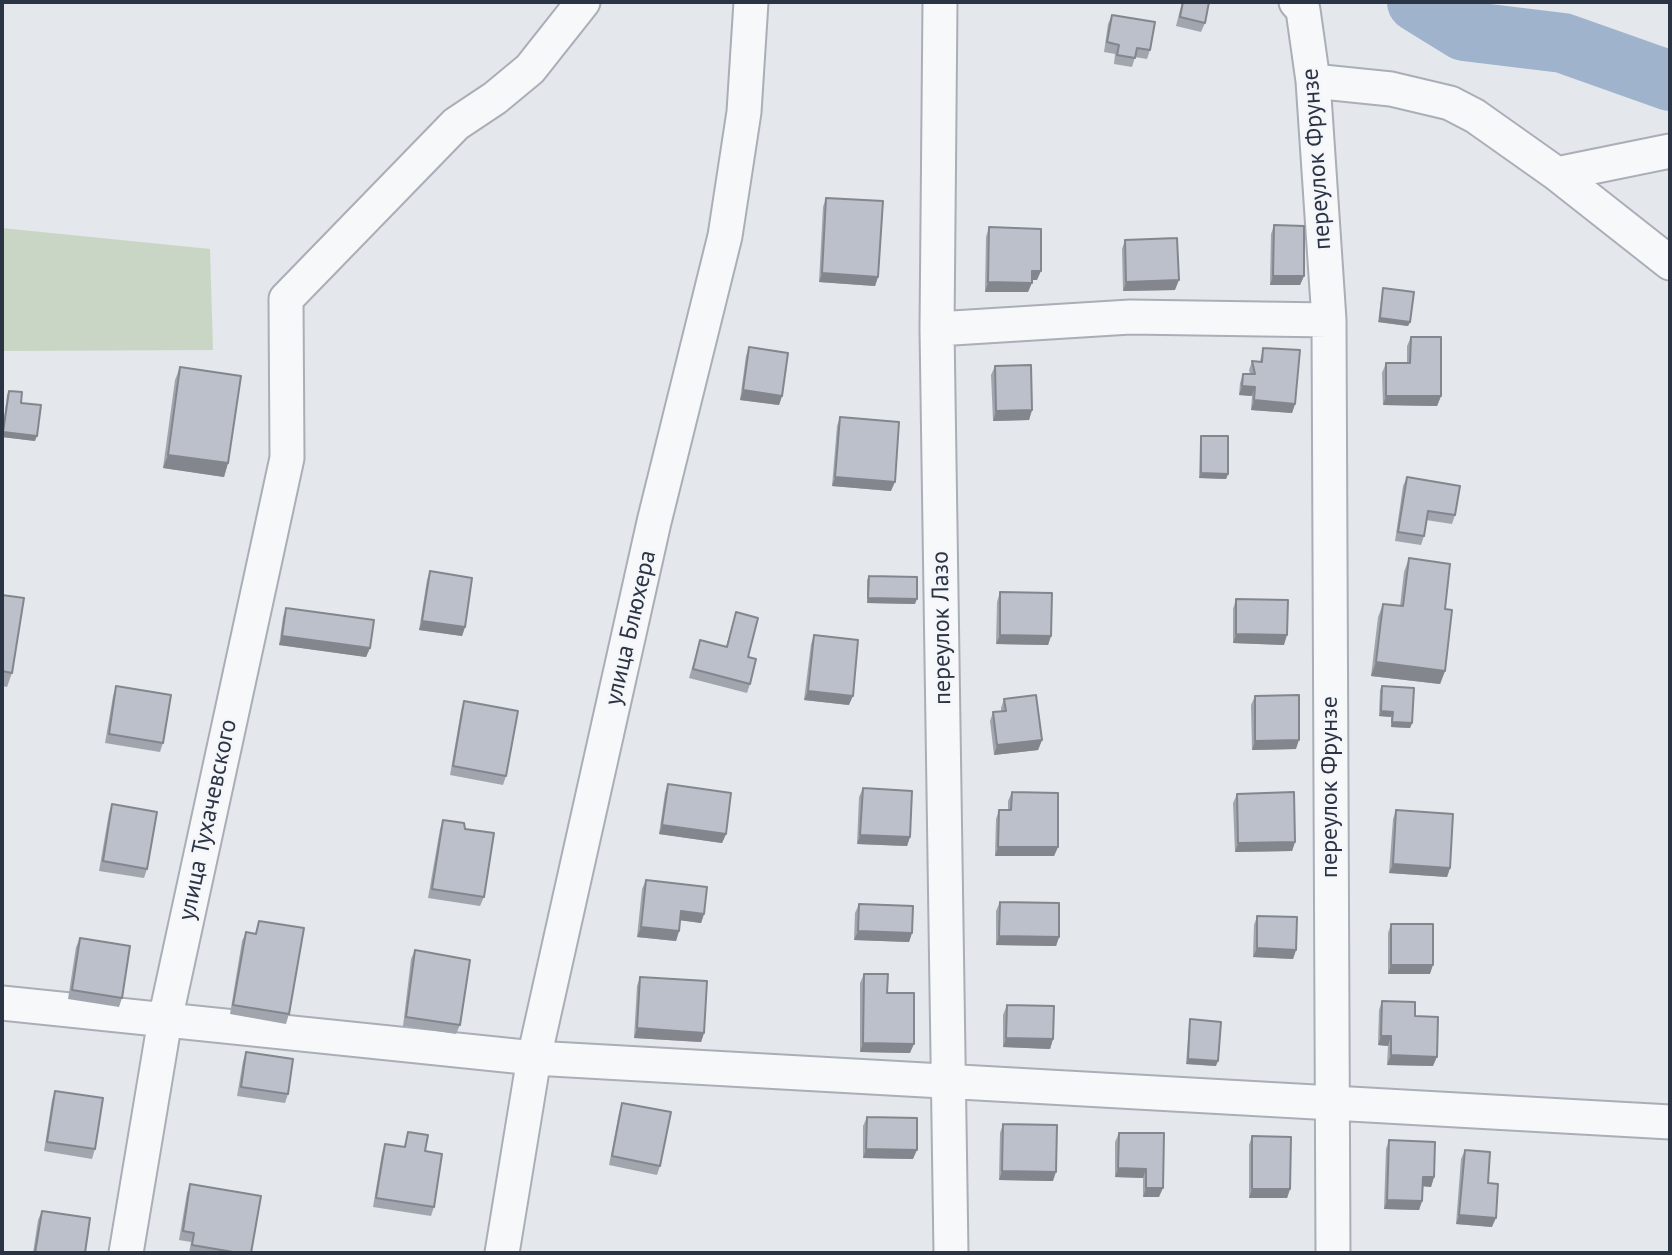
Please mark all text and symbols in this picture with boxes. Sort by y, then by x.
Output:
street label: переулок Фрунзе [1296,67,1338,251]
street label: улица Блюхера [599,548,663,708]
street label: переулок Лазо [926,551,958,705]
street label: переулок Фрунзе [1316,696,1344,878]
street label: улица Тухачевского [173,717,243,923]

